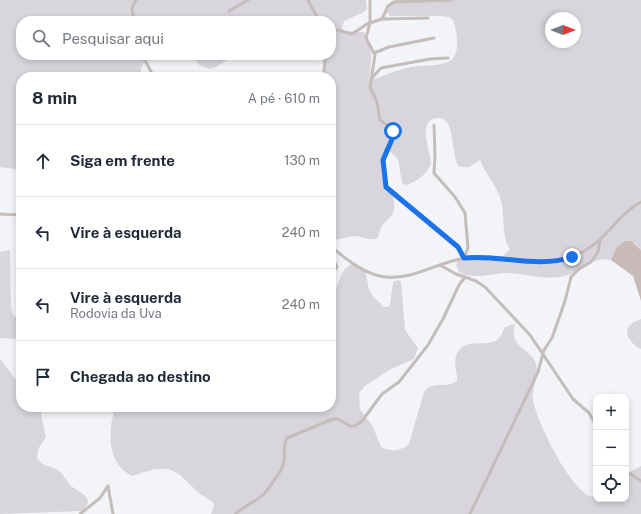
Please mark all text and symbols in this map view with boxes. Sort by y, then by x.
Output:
north arrow [545,12,581,48]
search box [16,16,336,60]
icon: search [30,27,52,49]
text: Pesquisar aqui [62,30,164,47]
text: 8 min [32,88,77,108]
text: A pé · 610 m [248,91,320,106]
route start [384,122,402,140]
icon: ahead [32,150,54,172]
text: Siga em frente [70,152,175,169]
text: 130 m [284,153,320,168]
icon: left [32,222,54,244]
text: Vire à esquerda [70,224,182,241]
text: 240 m [282,225,320,240]
route end [563,248,581,266]
text: Vire à esquerda [70,289,182,306]
icon: left [32,294,54,316]
text: 240 m [282,297,320,312]
text: Rodovia da Uva [70,306,162,321]
icon: arrive [32,366,54,388]
text: Chegada ao destino [70,368,211,385]
map controls [593,394,629,502]
button: + [593,394,629,430]
button: − [593,430,629,466]
button: locate [593,466,629,502]

